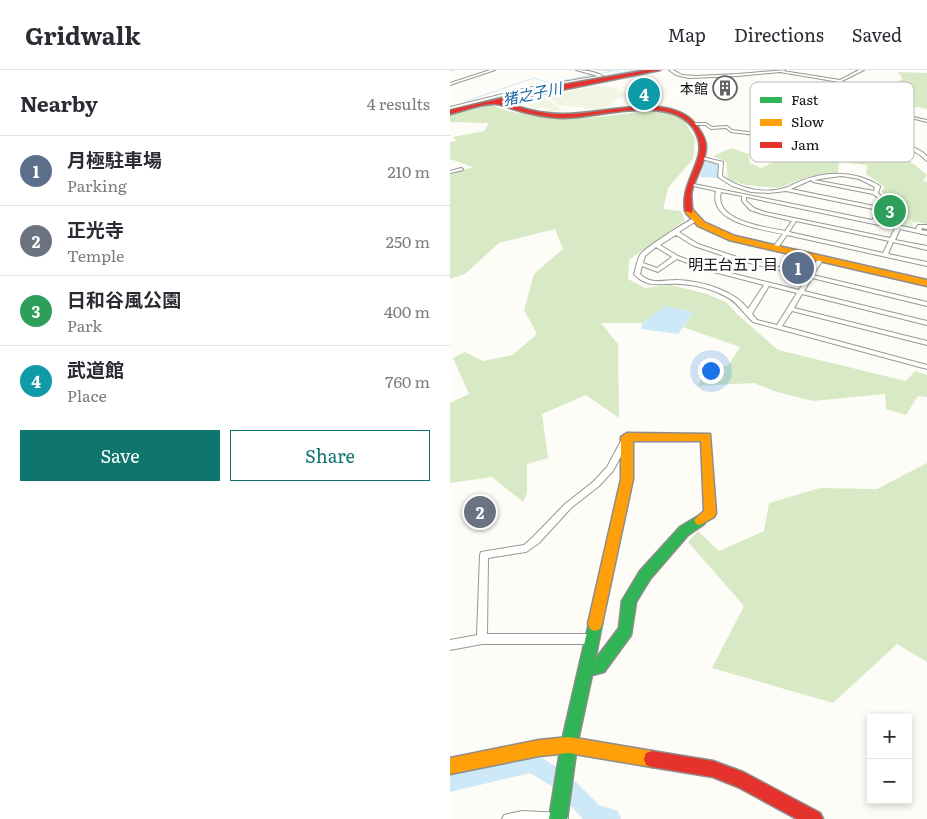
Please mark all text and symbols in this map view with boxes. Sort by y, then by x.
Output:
text: Gridwalk [25,17,141,52]
text: Map [668,21,706,48]
text: Directions [734,21,824,48]
text: Saved [852,21,902,48]
water label: 猪之子川 [500,75,566,110]
pin: 4 [628,75,660,113]
building icon: 本館 [712,75,738,101]
place label: 本館 [680,78,708,98]
legend [750,82,914,162]
text: Nearby [20,87,98,118]
text: Fast [791,89,819,109]
text: 4 results [367,91,430,115]
text: Slow [791,111,824,131]
text: Jam [791,134,820,154]
text: 月極駐車場 [67,145,162,173]
text: 1 [33,159,39,183]
text: 210 m [387,159,430,183]
text: Parking [67,173,127,197]
pin: 3 [874,192,906,230]
text: 正光寺 [67,215,124,243]
text: 2 [32,229,40,253]
text: 250 m [386,229,430,253]
text: Temple [67,243,124,267]
pin: 1 [782,249,814,287]
district label: 明王台五丁目 [688,252,778,275]
text: 日和谷風公園 [67,285,181,313]
text: 3 [32,299,40,323]
text: 400 m [384,299,430,323]
text: Park [67,313,102,337]
text: 武道館 [67,355,124,383]
your location [698,358,724,384]
text: 4 [31,369,41,393]
text: 760 m [385,369,430,393]
text: Place [67,383,107,407]
button: Save [20,430,220,481]
button: Share [230,430,430,481]
pin: 2 [464,493,496,531]
map controls [867,714,912,804]
button: + [867,714,912,759]
button: − [867,759,912,804]

